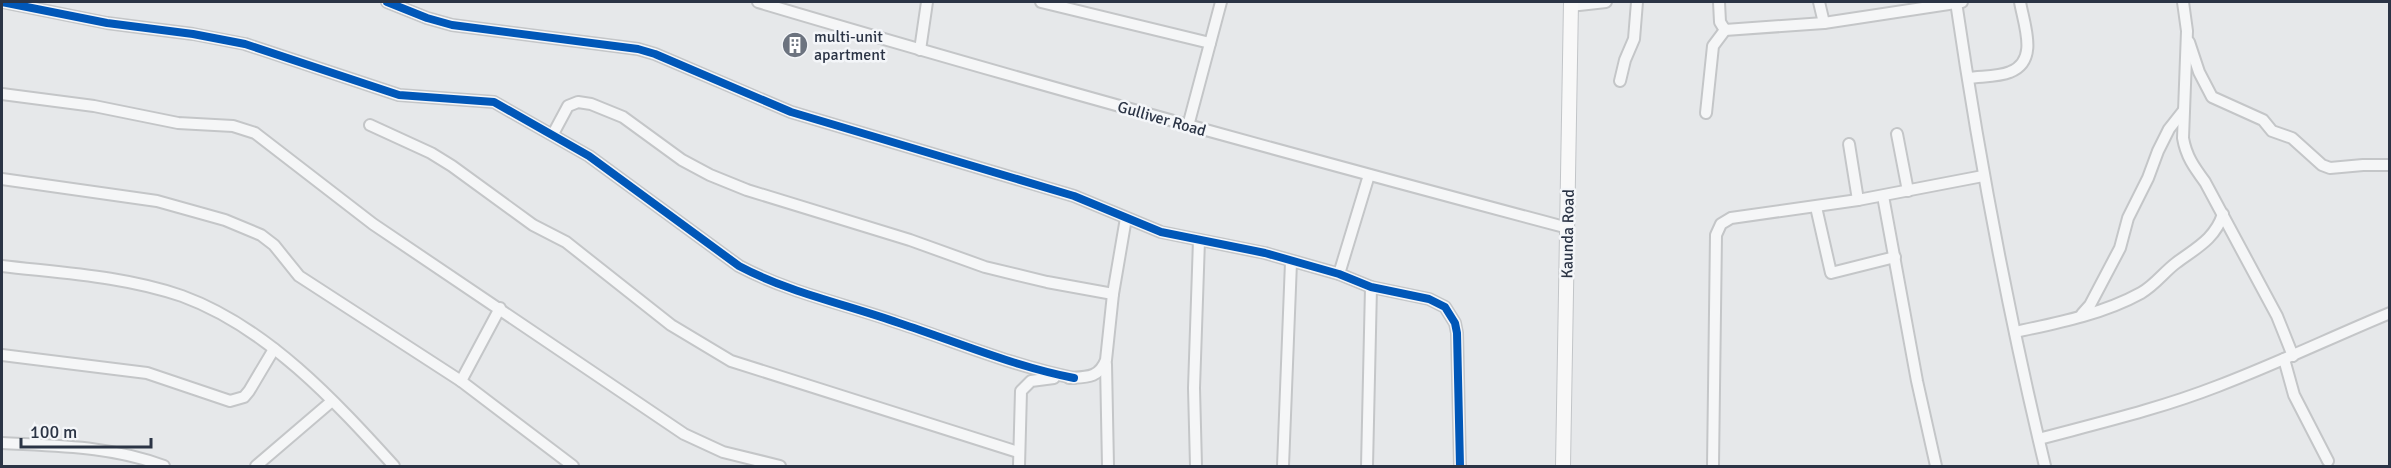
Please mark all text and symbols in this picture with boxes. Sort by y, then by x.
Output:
place label: multi-unit apartment [814,27,886,65]
building icon: multi-unit apartment [780,30,810,60]
street label: Gulliver Road [1115,97,1208,141]
street label: Kaunda Road [1557,189,1579,279]
scale bar [21,411,152,449]
text: 100 m [30,421,77,443]

